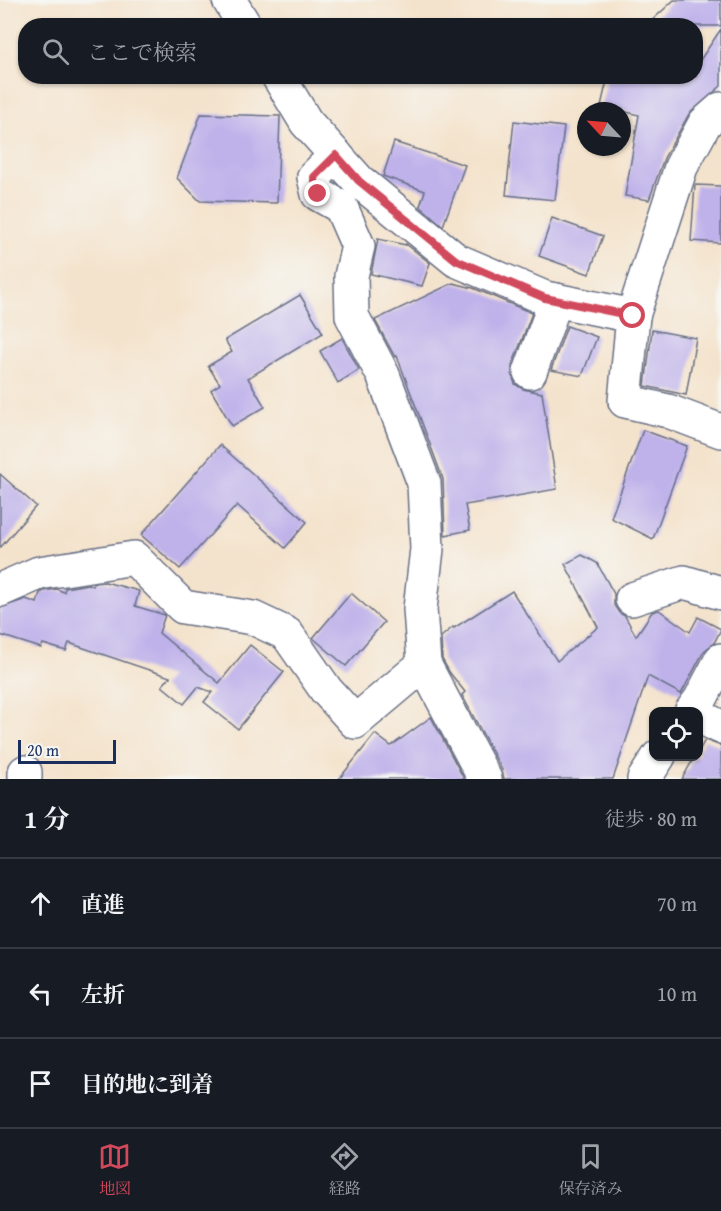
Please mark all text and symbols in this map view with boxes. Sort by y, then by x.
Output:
search box [18,18,703,84]
icon: search [39,35,72,68]
text: ここで検索 [87,36,197,68]
north arrow [577,102,631,156]
route end [304,180,330,206]
route start [619,302,645,328]
map controls [649,707,703,761]
button: locate [649,707,703,761]
scale bar [18,737,116,764]
text: 20 m [27,738,59,762]
text: 1 分 [24,799,69,838]
text: 徒歩 · 80 m [605,804,697,833]
icon: ahead [24,887,57,920]
text: 直進 [81,888,125,920]
text: 70 m [657,889,697,918]
icon: left [24,977,57,1010]
text: 左折 [81,978,125,1010]
text: 10 m [657,979,697,1008]
icon: arrive [24,1067,57,1100]
text: 目的地に到着 [81,1068,213,1100]
tab: 地図 [98,1140,131,1200]
tab: 経路 [328,1140,361,1200]
tab: 保存済み [558,1140,622,1200]

